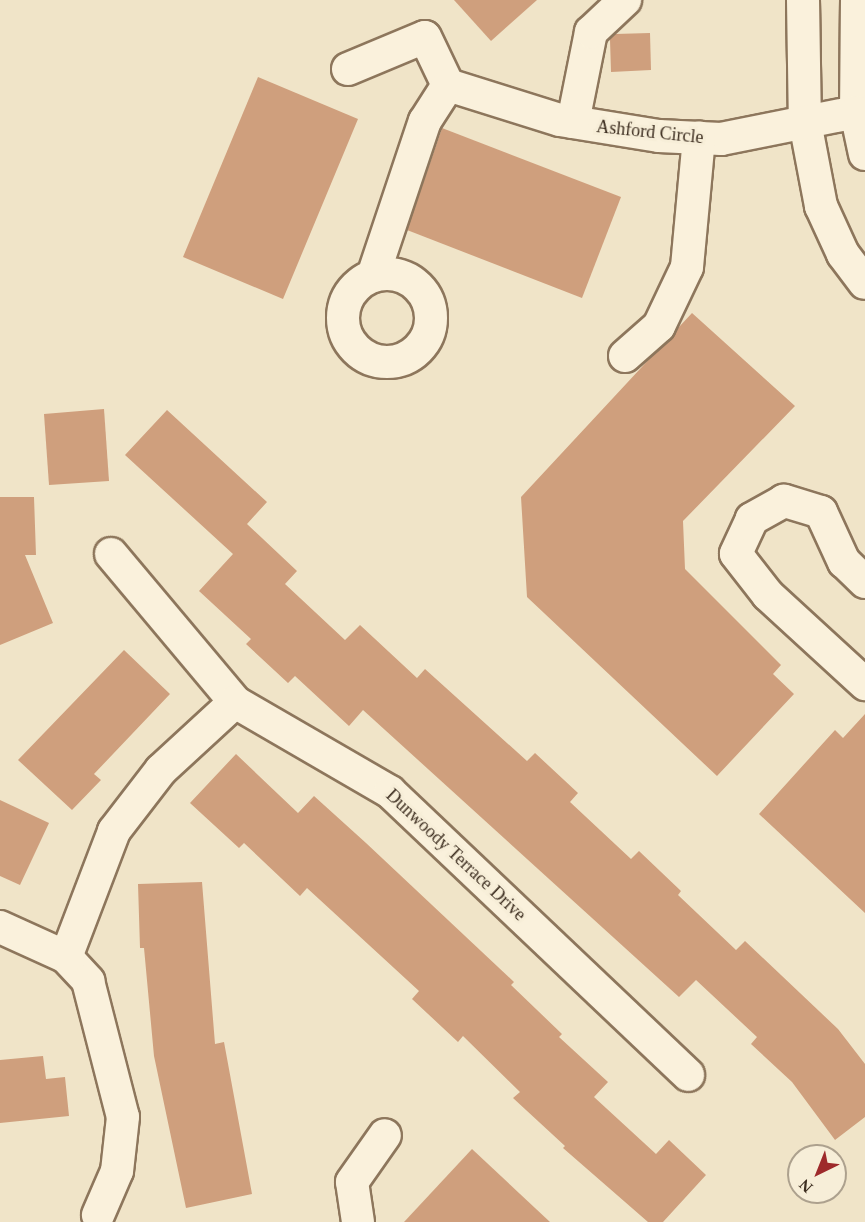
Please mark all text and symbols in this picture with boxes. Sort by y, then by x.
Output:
street label: Ashford Circle [595,116,705,148]
street label: Dunwoody Terrace Drive [381,784,531,926]
north arrow [787,1144,847,1204]
text: N [796,1176,816,1196]

